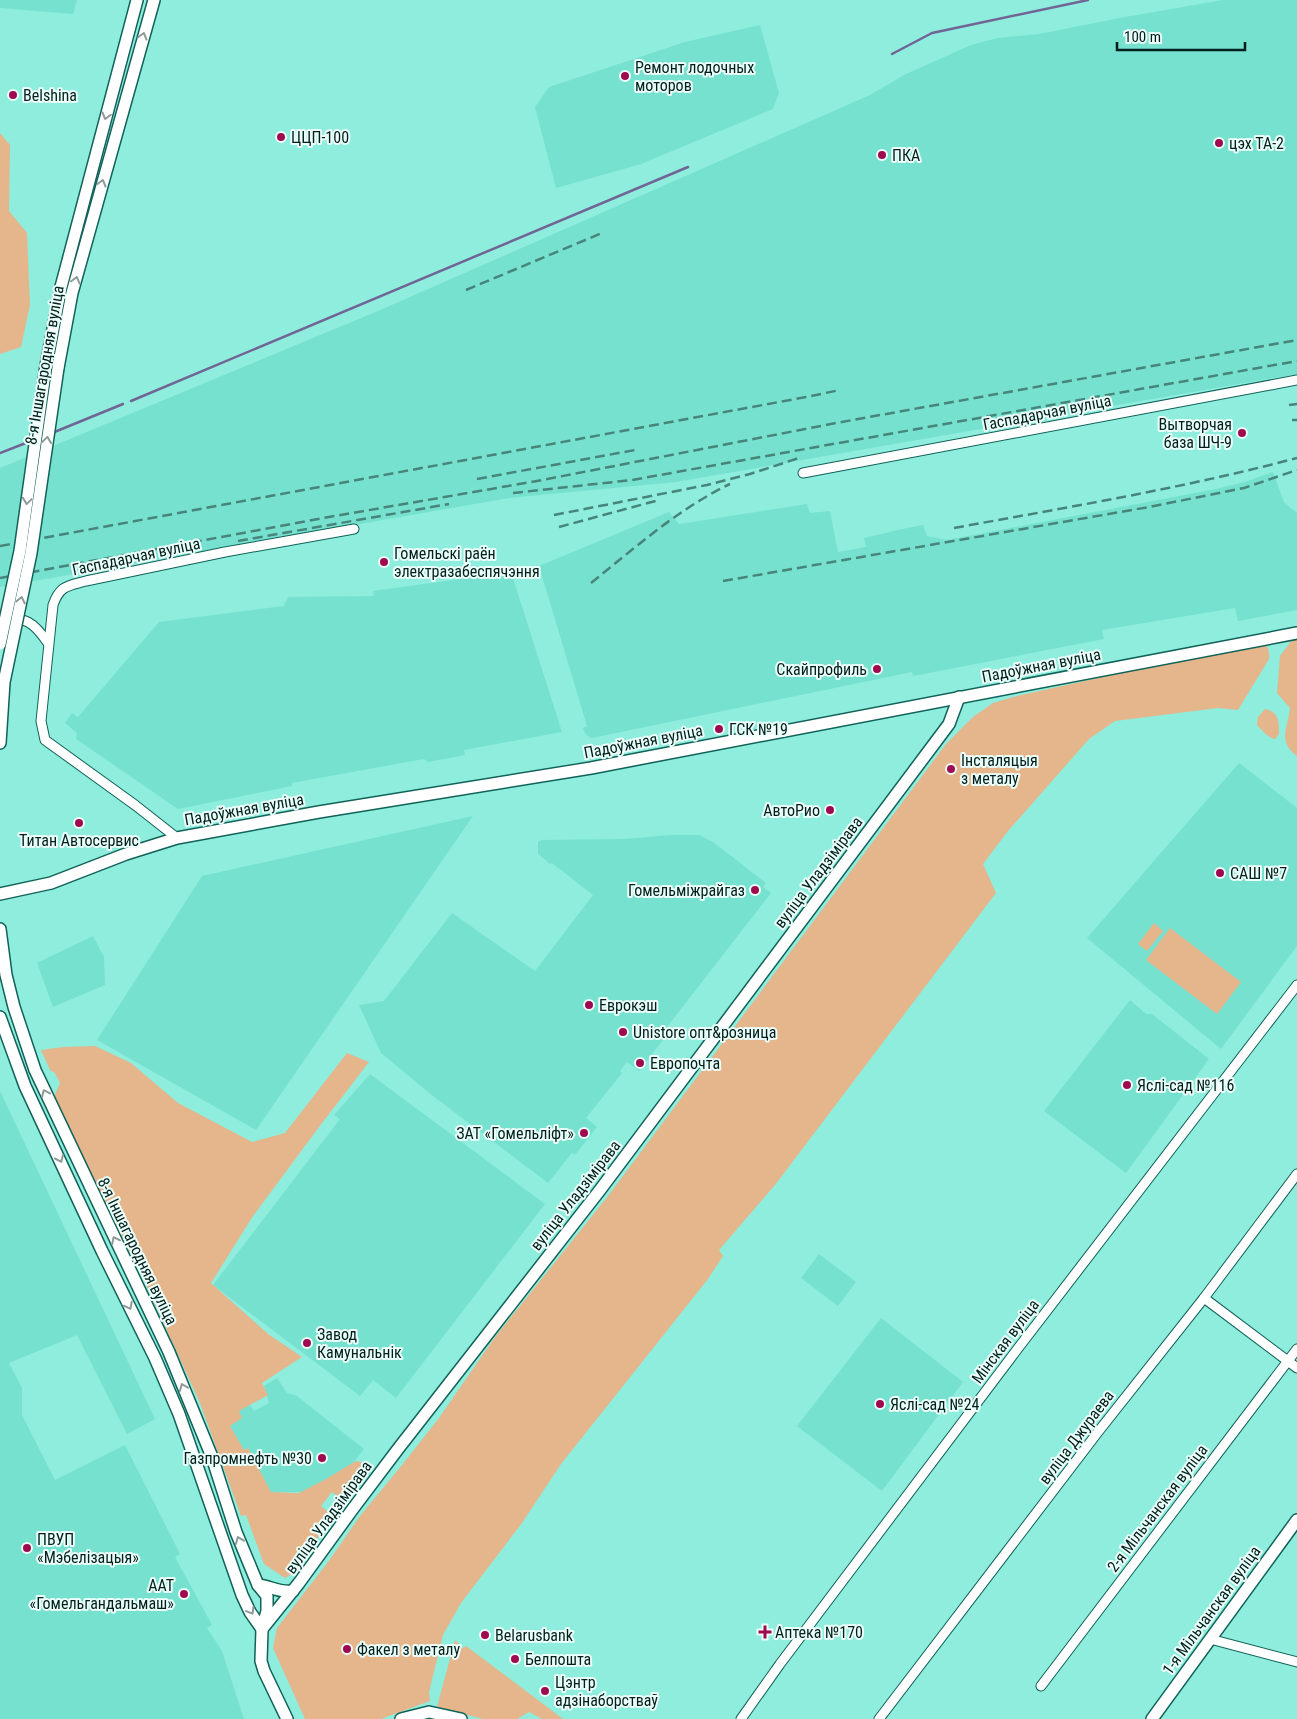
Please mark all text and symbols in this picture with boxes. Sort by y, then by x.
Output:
scale bar [1117,20,1244,52]
text: 100 m [1124,28,1161,46]
one-way arrow [138,33,148,41]
place label: Ремонт лодочных моторов [635,58,754,95]
marker: Ремонт лодочных моторов [619,70,631,82]
place label: Belshina [23,86,77,105]
marker: Belshina [7,89,19,101]
one-way arrow [101,112,111,120]
place label: ЦЦП-100 [291,128,349,147]
marker: ЦЦП-100 [275,131,287,143]
place label: цэх ТА-2 [1229,134,1284,153]
marker: цэх ТА-2 [1213,137,1225,149]
place label: ПКА [892,146,920,165]
marker: ПКА [876,149,888,161]
one-way arrow [97,179,107,187]
one-way arrow [70,276,80,284]
street label: 8-я Іншагародняя вуліца [21,284,68,446]
street label: Гаспадарчая вуліца [981,391,1113,434]
place label: Вытворчая база ШЧ-9 [1159,415,1232,452]
marker: Вытворчая база ШЧ-9 [1236,427,1248,439]
one-way arrow [42,435,52,444]
one-way arrow [22,497,32,505]
street label: Гаспадарчая вуліца [71,534,202,579]
place label: Гомельскі раён электразабеспячэння [394,544,540,581]
marker: Гомельскі раён электразабеспячэння [378,556,390,568]
one-way arrow [15,596,26,604]
street label: Падоўжная вуліца [980,645,1102,686]
place label: Скайпрофиль [776,660,867,679]
marker: Скайпрофиль [871,663,883,675]
place label: ГСК №19 [729,720,788,739]
street label: Падоўжная вуліца [582,721,704,762]
marker: ГСК №19 [713,723,725,735]
place label: Інсталяцыя з металу [961,751,1038,788]
marker: Інсталяцыя з металу [945,763,957,775]
street label: Падоўжная вуліца [183,790,305,829]
place label: АвтоРио [763,801,820,820]
marker: АвтоРио [824,804,836,816]
street label: вуліца Уладзімірава [770,813,866,932]
marker: Титан Автосервис [73,817,85,829]
place label: Титан Автосервис [19,831,139,850]
place label: САШ №7 [1230,864,1287,883]
marker: САШ №7 [1214,867,1226,879]
place label: Гомельміжрайгаз [628,881,745,900]
marker: Гомельміжрайгаз [749,884,761,896]
place label: Еврокэш [599,996,657,1015]
marker: Еврокэш [583,999,595,1011]
place label: Unistore опт&розница [633,1023,776,1042]
marker: Unistore опт&розница [617,1026,629,1038]
place label: Европочта [650,1054,720,1073]
marker: Европочта [634,1057,646,1069]
place label: Яслі-сад №116 [1137,1076,1234,1095]
marker: Яслі-сад №116 [1121,1079,1133,1091]
one-way arrow [41,1090,51,1099]
place label: ЗАТ «Гомельліфт» [456,1124,574,1143]
marker: ЗАТ «Гомельліфт» [578,1127,590,1139]
street label: вуліца Уладзімірава [526,1136,624,1254]
one-way arrow [54,1154,64,1163]
street label: 8-я Іншагародняя вуліца [94,1175,181,1328]
one-way arrow [111,1236,122,1245]
street label: Мінская вуліца [968,1296,1043,1387]
one-way arrow [123,1301,133,1310]
place label: Завод Камунальнік [317,1325,402,1362]
marker: Завод Камунальнік [301,1337,313,1349]
one-way arrow [179,1384,189,1392]
street label: вуліца Джураева [1035,1387,1118,1488]
place label: Яслі-сад №24 [890,1395,980,1414]
marker: Яслі-сад №24 [874,1398,886,1410]
street label: 2-я Мільчанская вуліца [1103,1441,1211,1576]
place label: Газпромнефть №30 [183,1449,312,1468]
marker: Газпромнефть №30 [316,1452,328,1464]
street label: вуліца Уладзімірава [281,1457,376,1577]
place label: ПВУП «Мэбелізацыя» [37,1530,139,1567]
one-way arrow [235,1536,246,1545]
marker: ПВУП «Мэбелізацыя» [21,1542,33,1554]
street label: 1-я Мільчанская вуліца [1158,1542,1264,1678]
place label: ААТ «Гомельгандальмаш» [30,1576,174,1613]
marker: ААТ «Гомельгандальмаш» [178,1588,190,1600]
one-way arrow [244,1606,254,1615]
place label: Аптека №170 [775,1623,863,1642]
place label: Belarusbank [495,1626,574,1645]
marker: Аптека №170 [759,1626,771,1638]
marker: Belarusbank [479,1629,491,1641]
place label: Факел з металу [357,1640,460,1659]
marker: Факел з металу [341,1643,353,1655]
place label: Белпошта [525,1650,591,1669]
marker: Белпошта [509,1653,521,1665]
place label: Цэнтр адзінаборстваў [555,1673,658,1710]
marker: Цэнтр адзінаборстваў [539,1685,551,1697]

